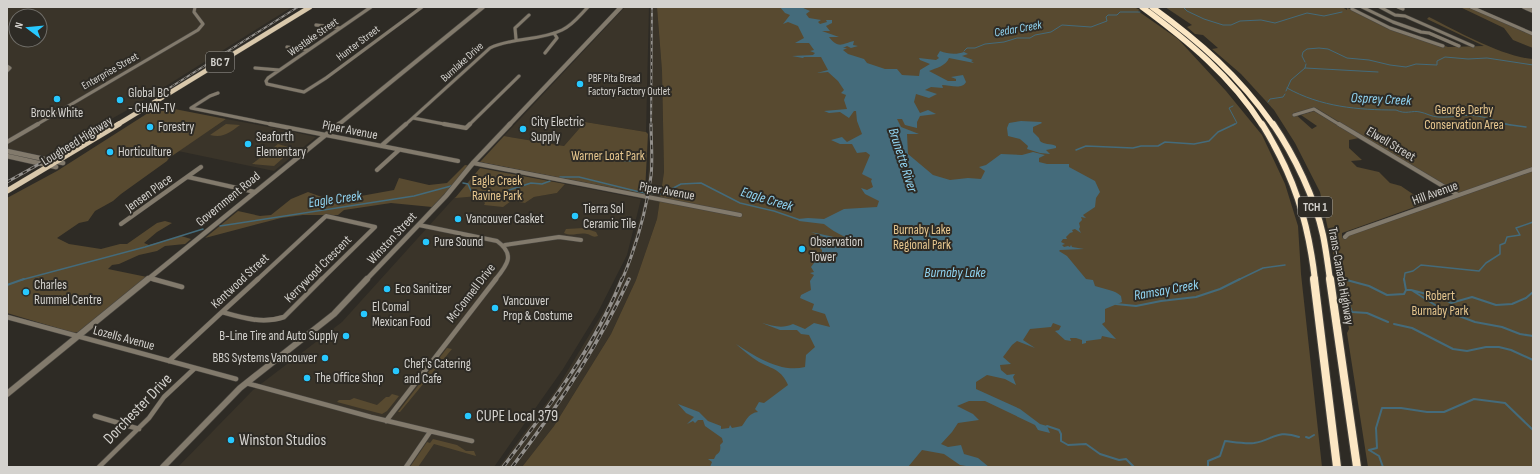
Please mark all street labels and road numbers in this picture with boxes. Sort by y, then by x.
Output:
street label: Westlake Street [285,15,341,59]
street label: Hunter Street [334,22,383,63]
street label: Burnlake Drive [438,39,486,85]
street label: Enterprise Street [79,49,141,92]
road number: BC 7 [206,52,234,72]
street label: Lougheed Highway [38,113,116,169]
street label: Piper Avenue [321,117,379,143]
street label: Elwell Street [1363,123,1419,165]
street label: Government Road [193,168,263,230]
street label: Jensen Place [122,171,176,216]
street label: Hill Avenue [1410,177,1460,209]
street label: Piper Avenue [638,178,696,204]
road number: TCH 1 [1298,197,1332,217]
street label: Winston Street [364,209,420,267]
street label: Trans-Canada Highway [1325,226,1357,326]
street label: Kerrywood Crescent [281,232,355,306]
street label: Kentwood Street [208,250,272,312]
street label: McConnell Drive [443,260,499,326]
street label: Lozells Avenue [91,322,157,354]
street label: Dorchester Drive [100,370,176,448]

